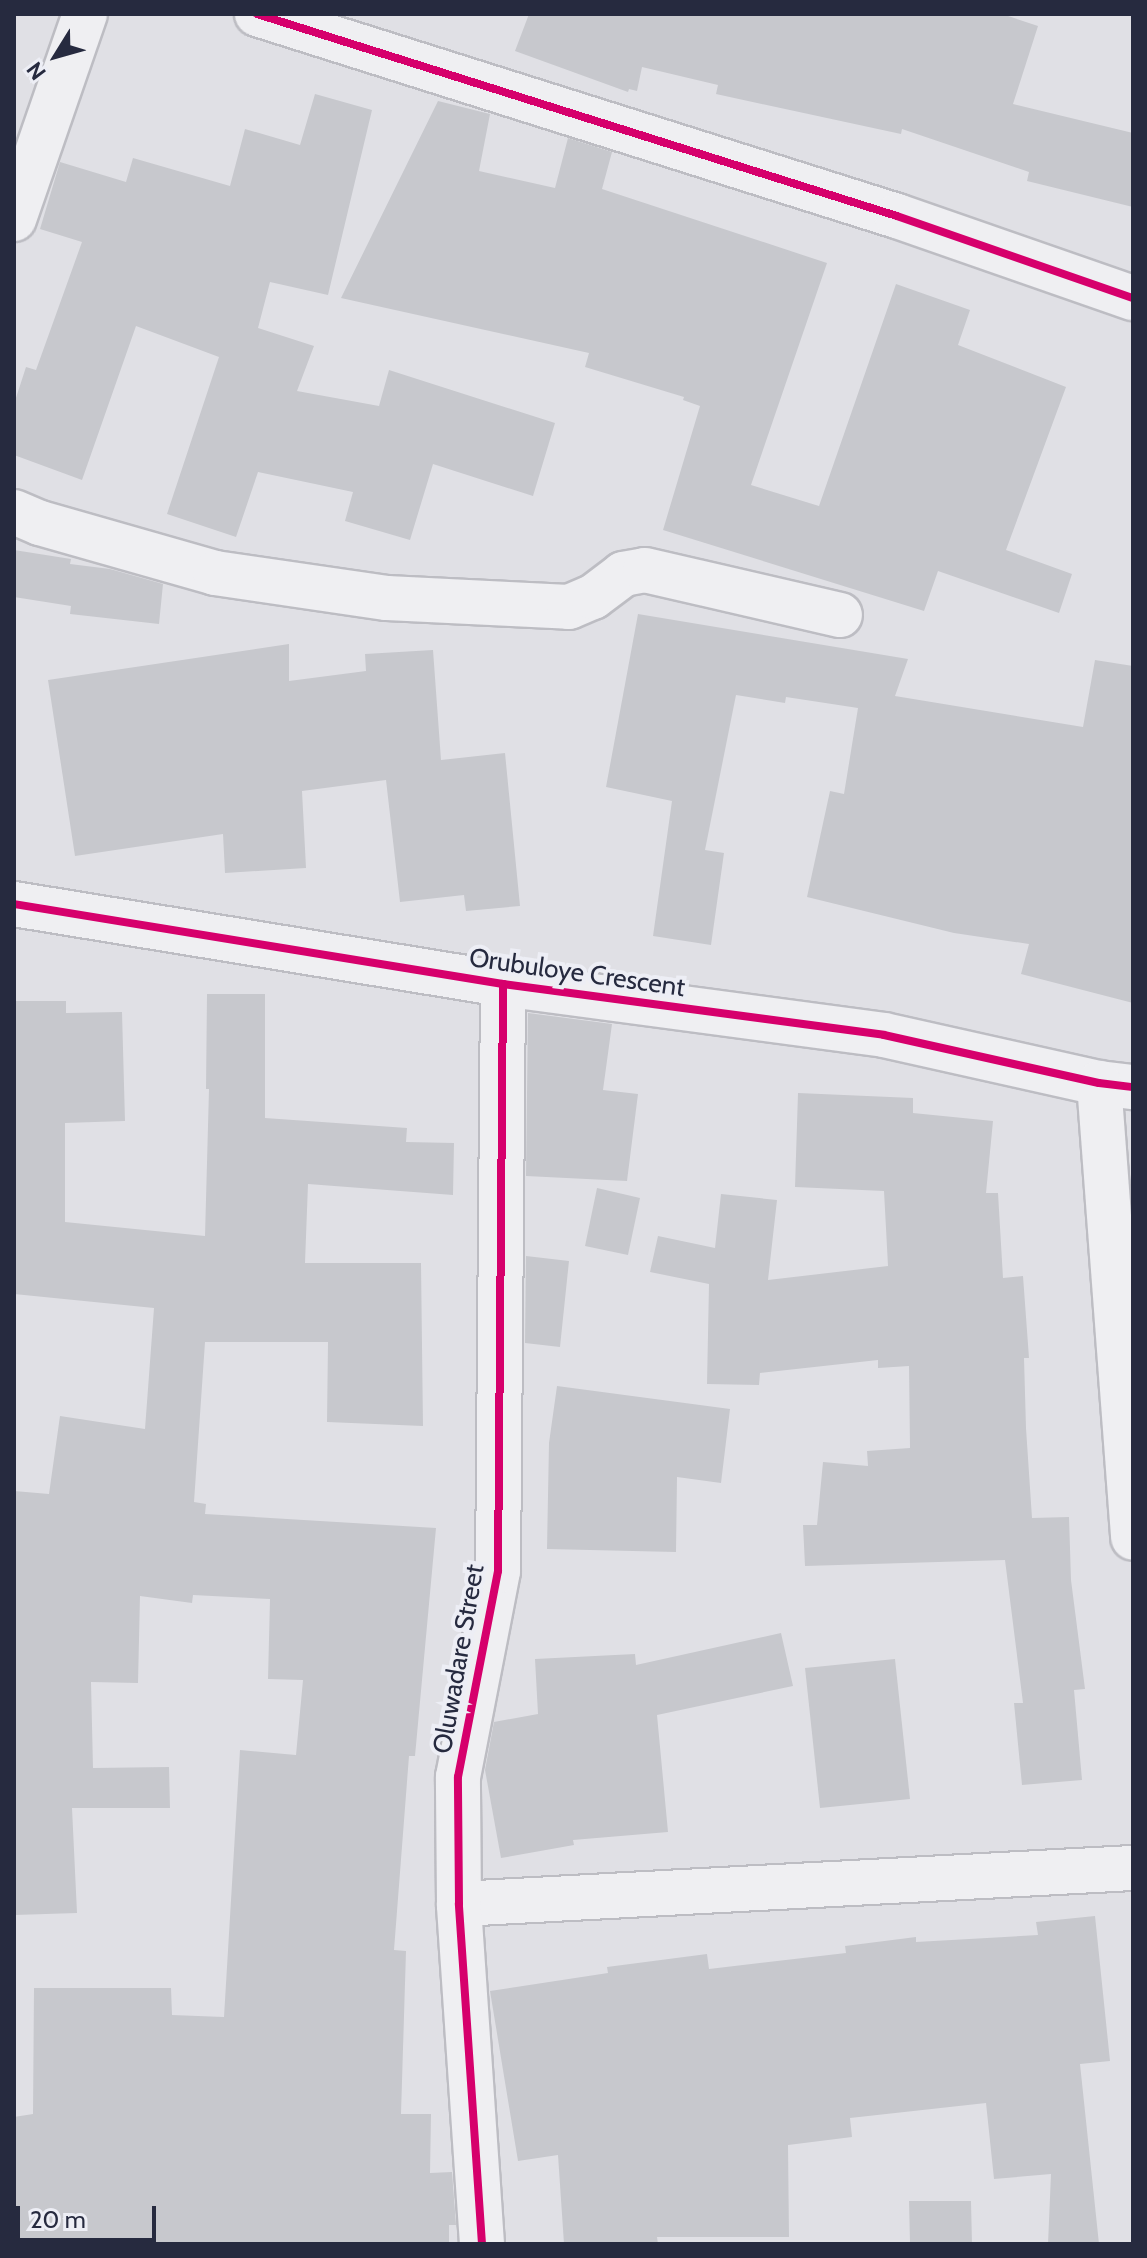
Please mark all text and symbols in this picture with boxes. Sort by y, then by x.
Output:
north arrow [16,16,96,96]
text: N [21,56,52,85]
street label: Orubuloye Crescent [467,942,687,1004]
street label: Oluwadare Street [427,1562,491,1756]
scale bar [20,2190,160,2240]
text: 20 m [30,2205,86,2234]

